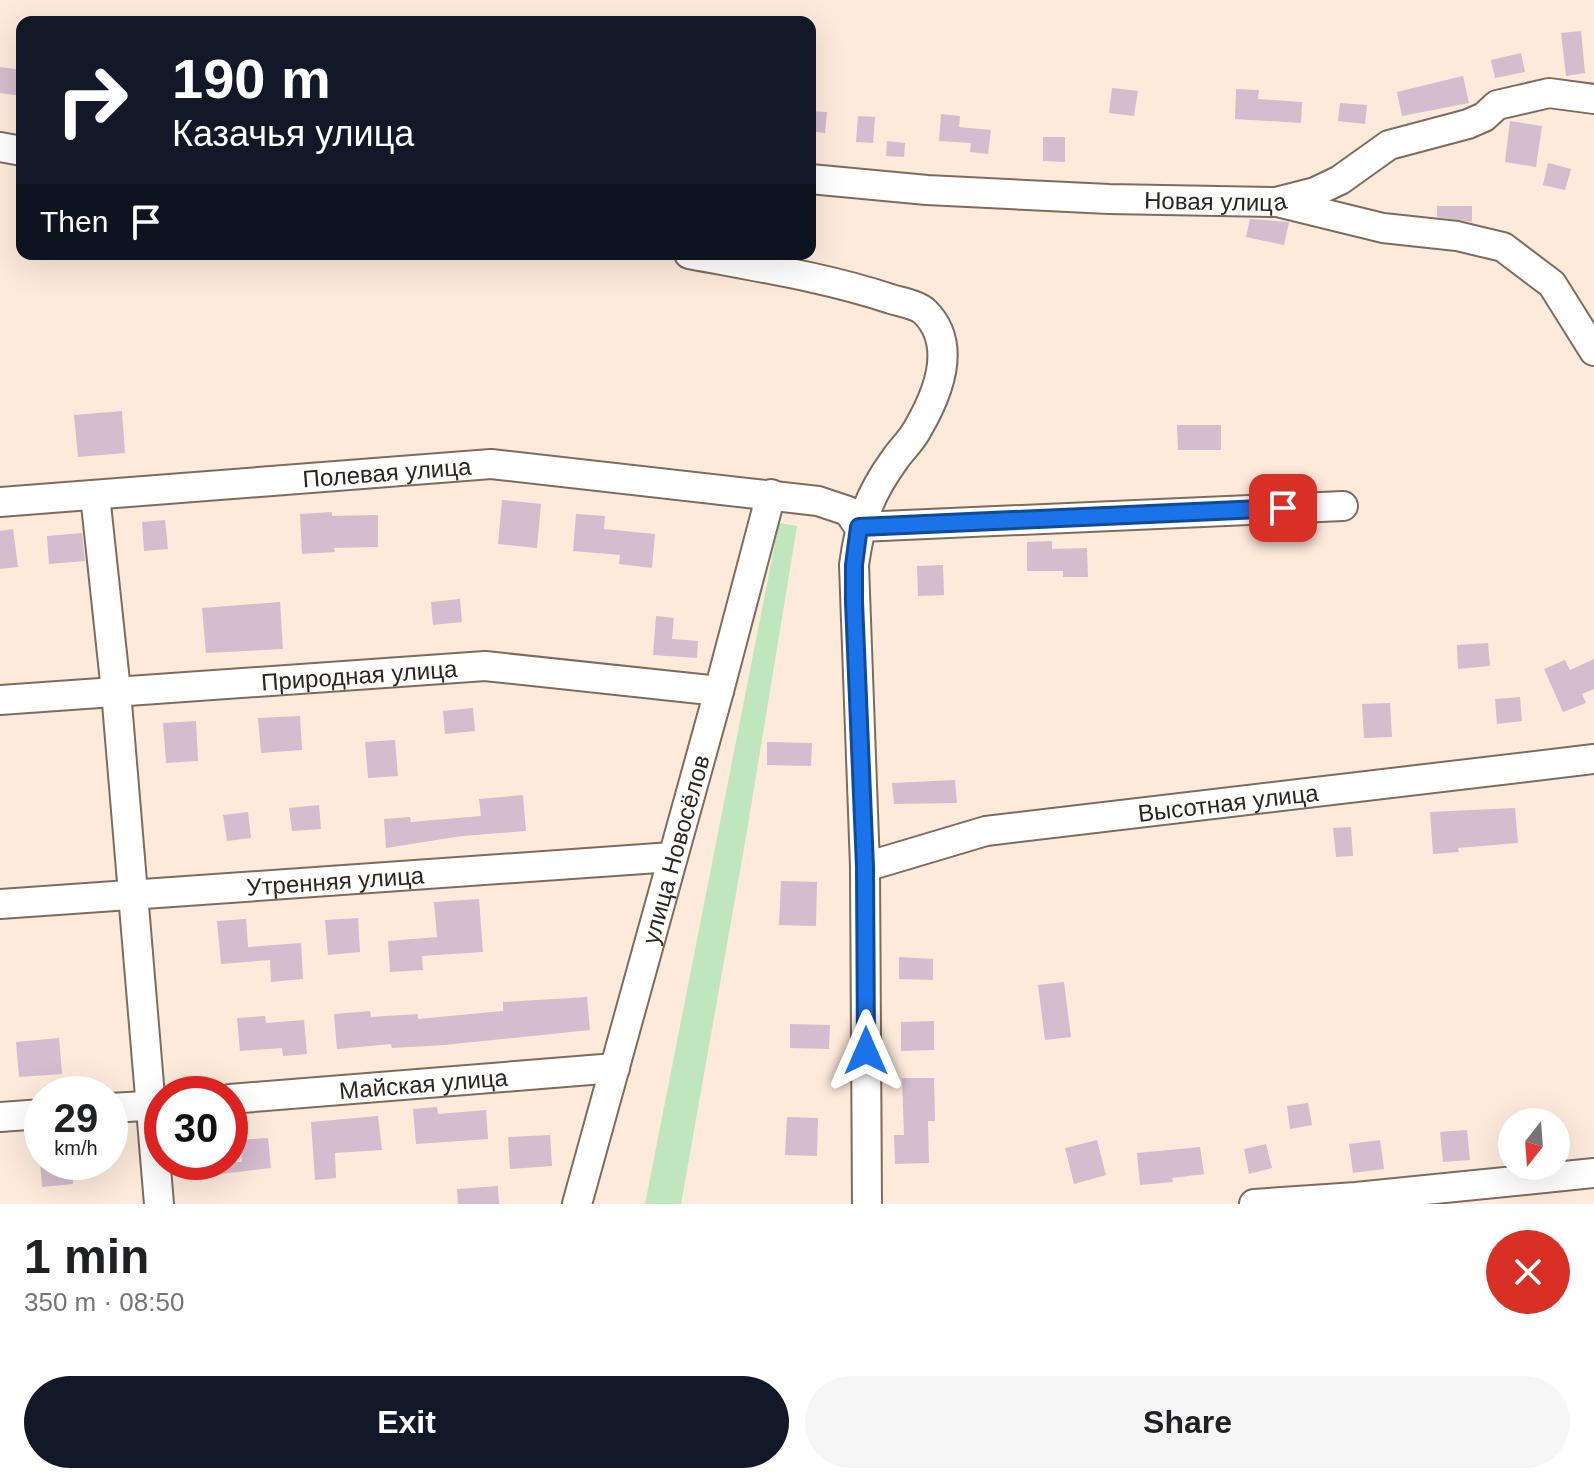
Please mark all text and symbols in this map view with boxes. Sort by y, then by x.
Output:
text: 190 m [172,47,331,110]
icon: right [40,48,144,152]
text: Казачья улица [172,113,414,154]
street label: Новая улица [1144,186,1290,216]
icon: arrive [124,200,168,244]
text: Then [40,205,108,238]
street label: Полевая улица [302,452,473,492]
pin [1249,474,1317,542]
icon: arrive [1261,486,1305,530]
street label: Природная улица [260,654,459,695]
street label: улица Новосёлов [636,752,714,947]
street label: Высотная улица [1136,778,1321,826]
street label: Утренняя улица [245,861,426,900]
position arrow [824,1009,908,1093]
street label: Майская улица [338,1063,509,1104]
speed limit sign: 30 [144,1076,248,1180]
text: 29 [54,1096,98,1140]
north arrow [1498,1108,1570,1180]
map controls [1498,1108,1570,1180]
text: km/h [54,1137,98,1159]
text: 1 min [24,1230,149,1283]
button: close [1486,1230,1570,1314]
text: 350 m · 08:50 [24,1287,184,1317]
button: Exit [24,1376,789,1468]
button: Share [805,1376,1570,1468]

